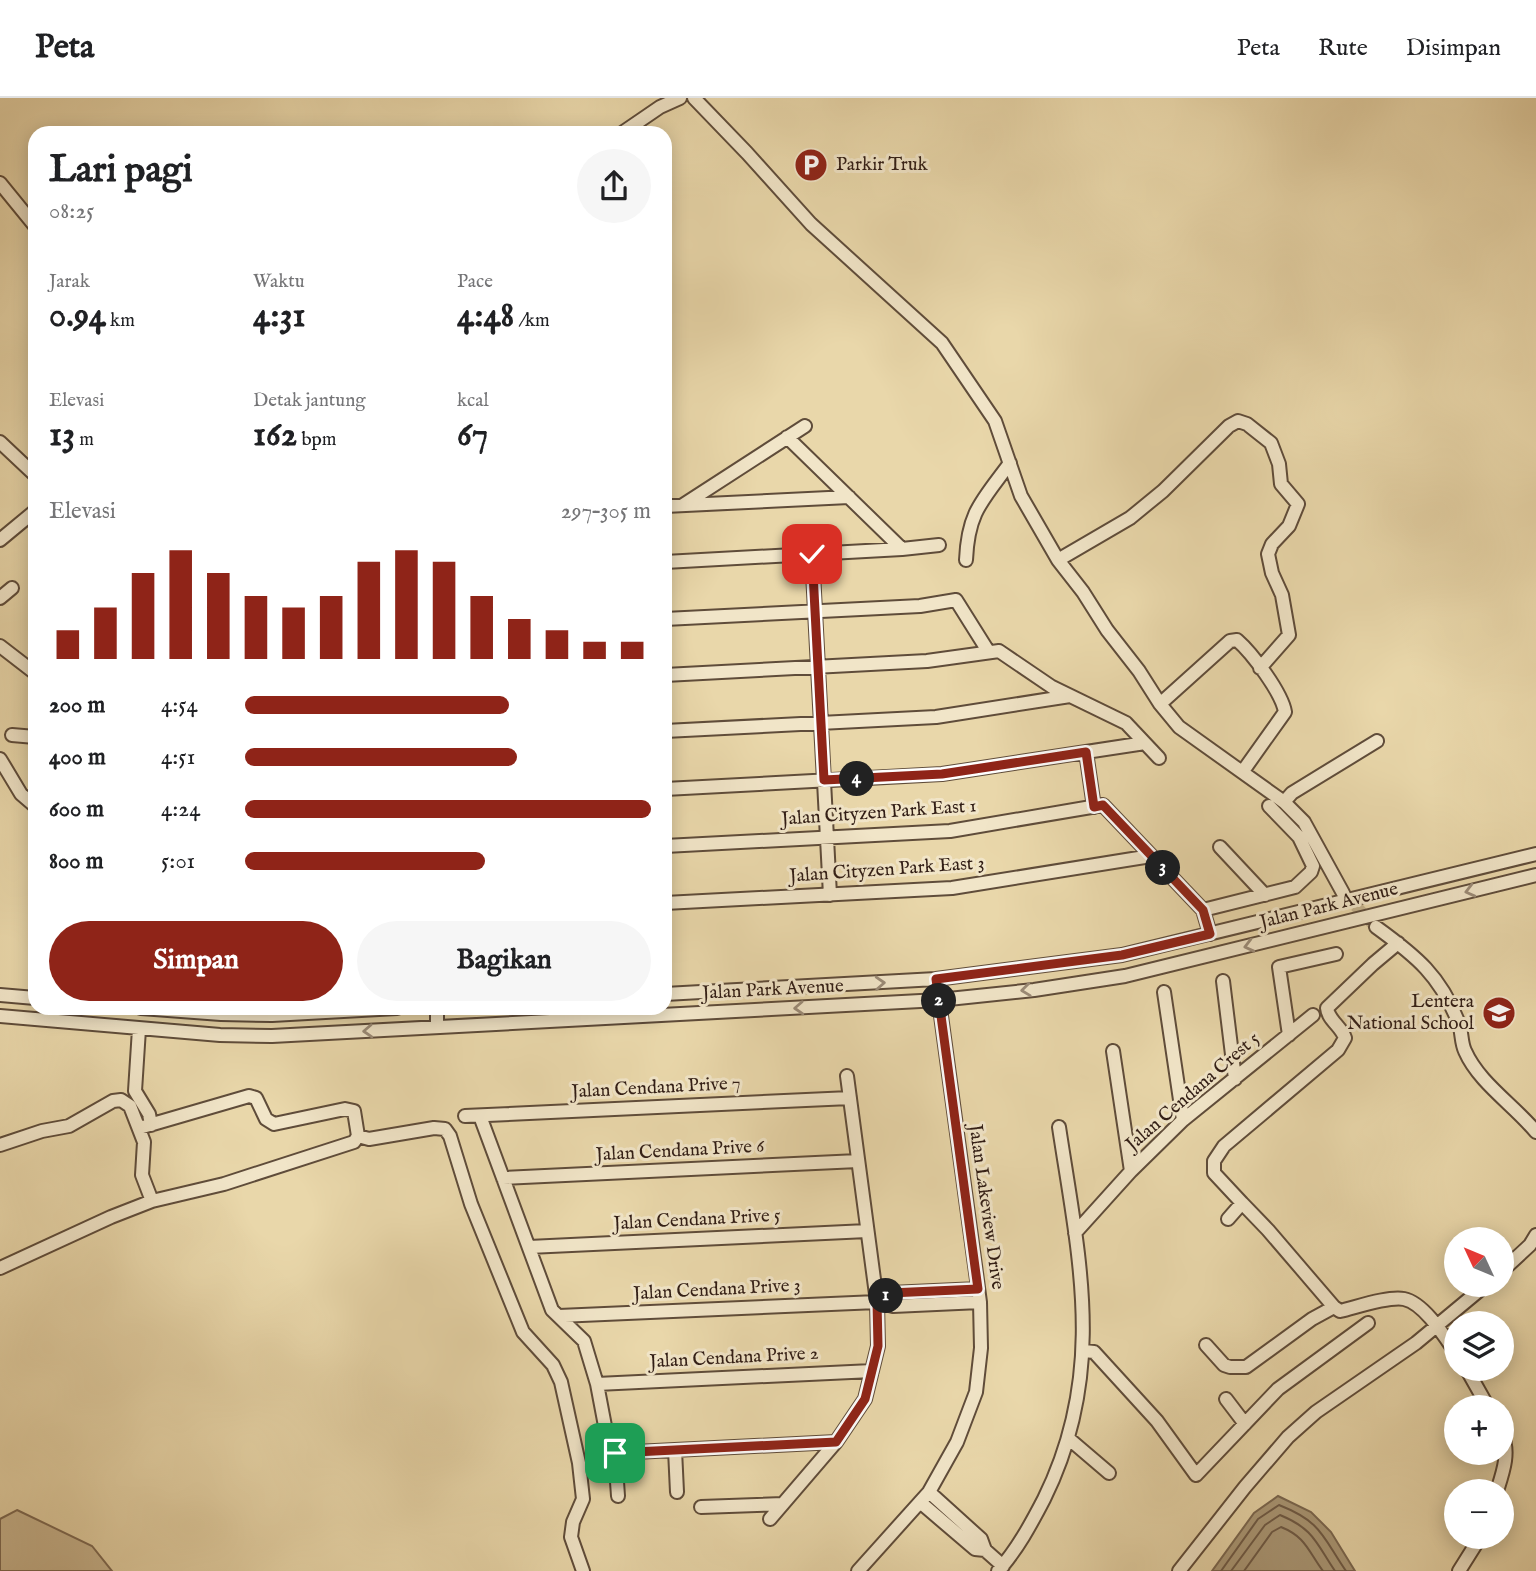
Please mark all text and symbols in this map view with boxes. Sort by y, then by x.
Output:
text: Peta [35,27,94,69]
text: Peta [1237,33,1280,64]
text: Rute [1318,33,1368,64]
text: Disimpan [1406,33,1501,64]
parking icon: Parkir Truk [792,146,830,184]
text: Lari pagi [49,147,193,195]
button: share [577,149,651,223]
place label: Parkir Truk [836,153,929,177]
text: 08:25 [49,197,94,226]
text: Jarak [49,270,90,294]
text: Waktu [253,270,305,294]
text: Pace [457,270,493,294]
text: 0.94 [49,294,106,339]
text: 4:31 [253,294,306,339]
text: 4:48 [457,294,514,339]
text: km [106,309,135,333]
text: /km [514,309,550,333]
text: Elevasi [49,389,104,413]
text: Detak jantung [253,389,366,413]
text: kcal [457,389,489,413]
text: 13 [49,413,75,458]
text: 162 [253,413,297,458]
text: 67 [457,413,488,458]
text: m [75,428,94,452]
text: bpm [297,428,336,452]
text: Elevasi [49,497,116,526]
text: 297–305 m [561,497,651,526]
pin [782,524,842,584]
icon: check [793,535,831,573]
text: 200 m [49,691,105,720]
text: 4:54 [161,691,198,720]
text: 400 m [49,743,106,772]
text: 4:51 [161,743,195,772]
pin: 4 [840,762,874,796]
text: 4 [852,766,861,790]
street label: Jalan Cityzen Park East 1 [779,794,977,832]
text: 600 m [49,795,104,824]
text: 4:24 [161,795,200,824]
text: 800 m [49,847,103,876]
text: 5:01 [161,847,195,876]
pin: 3 [1146,850,1180,886]
street label: Jalan Cityzen Park East 3 [787,851,985,889]
text: 3 [1159,855,1166,879]
street label: Jalan Park Avenue [1256,877,1401,935]
one-way arrow [1464,883,1476,898]
button: Simpan [49,921,343,1001]
button: Bagikan [357,921,651,1001]
one-way arrow [1243,938,1255,952]
street label: Jalan Park Avenue [700,974,845,1006]
one-way arrow [875,975,886,990]
one-way arrow [1020,983,1032,998]
pin: 2 [922,984,956,1018]
text: 2 [934,988,943,1012]
place label: Lentera National School [1347,990,1475,1036]
school or university icon: Lentera National School [1480,994,1518,1032]
one-way arrow [793,1000,804,1015]
one-way arrow [362,1023,373,1038]
street label: Jalan Cendana Crest 5 [1120,1027,1265,1158]
street label: Jalan Cendana Prive 7 [569,1072,741,1105]
street label: Jalan Lakeview Drive [962,1121,1010,1291]
street label: Jalan Cendana Prive 6 [593,1135,766,1167]
street label: Jalan Cendana Prive 5 [611,1204,781,1236]
north arrow [1444,1227,1514,1297]
map controls [1444,1227,1514,1549]
street label: Jalan Cendana Prive 3 [631,1274,801,1306]
pin: 1 [868,1278,903,1314]
text: 1 [882,1283,889,1307]
button: layers [1444,1311,1514,1381]
street label: Jalan Cendana Prive 2 [647,1342,819,1375]
button: + [1444,1395,1514,1465]
pin [585,1423,645,1483]
icon: arrive [596,1434,634,1472]
button: − [1444,1479,1514,1549]

